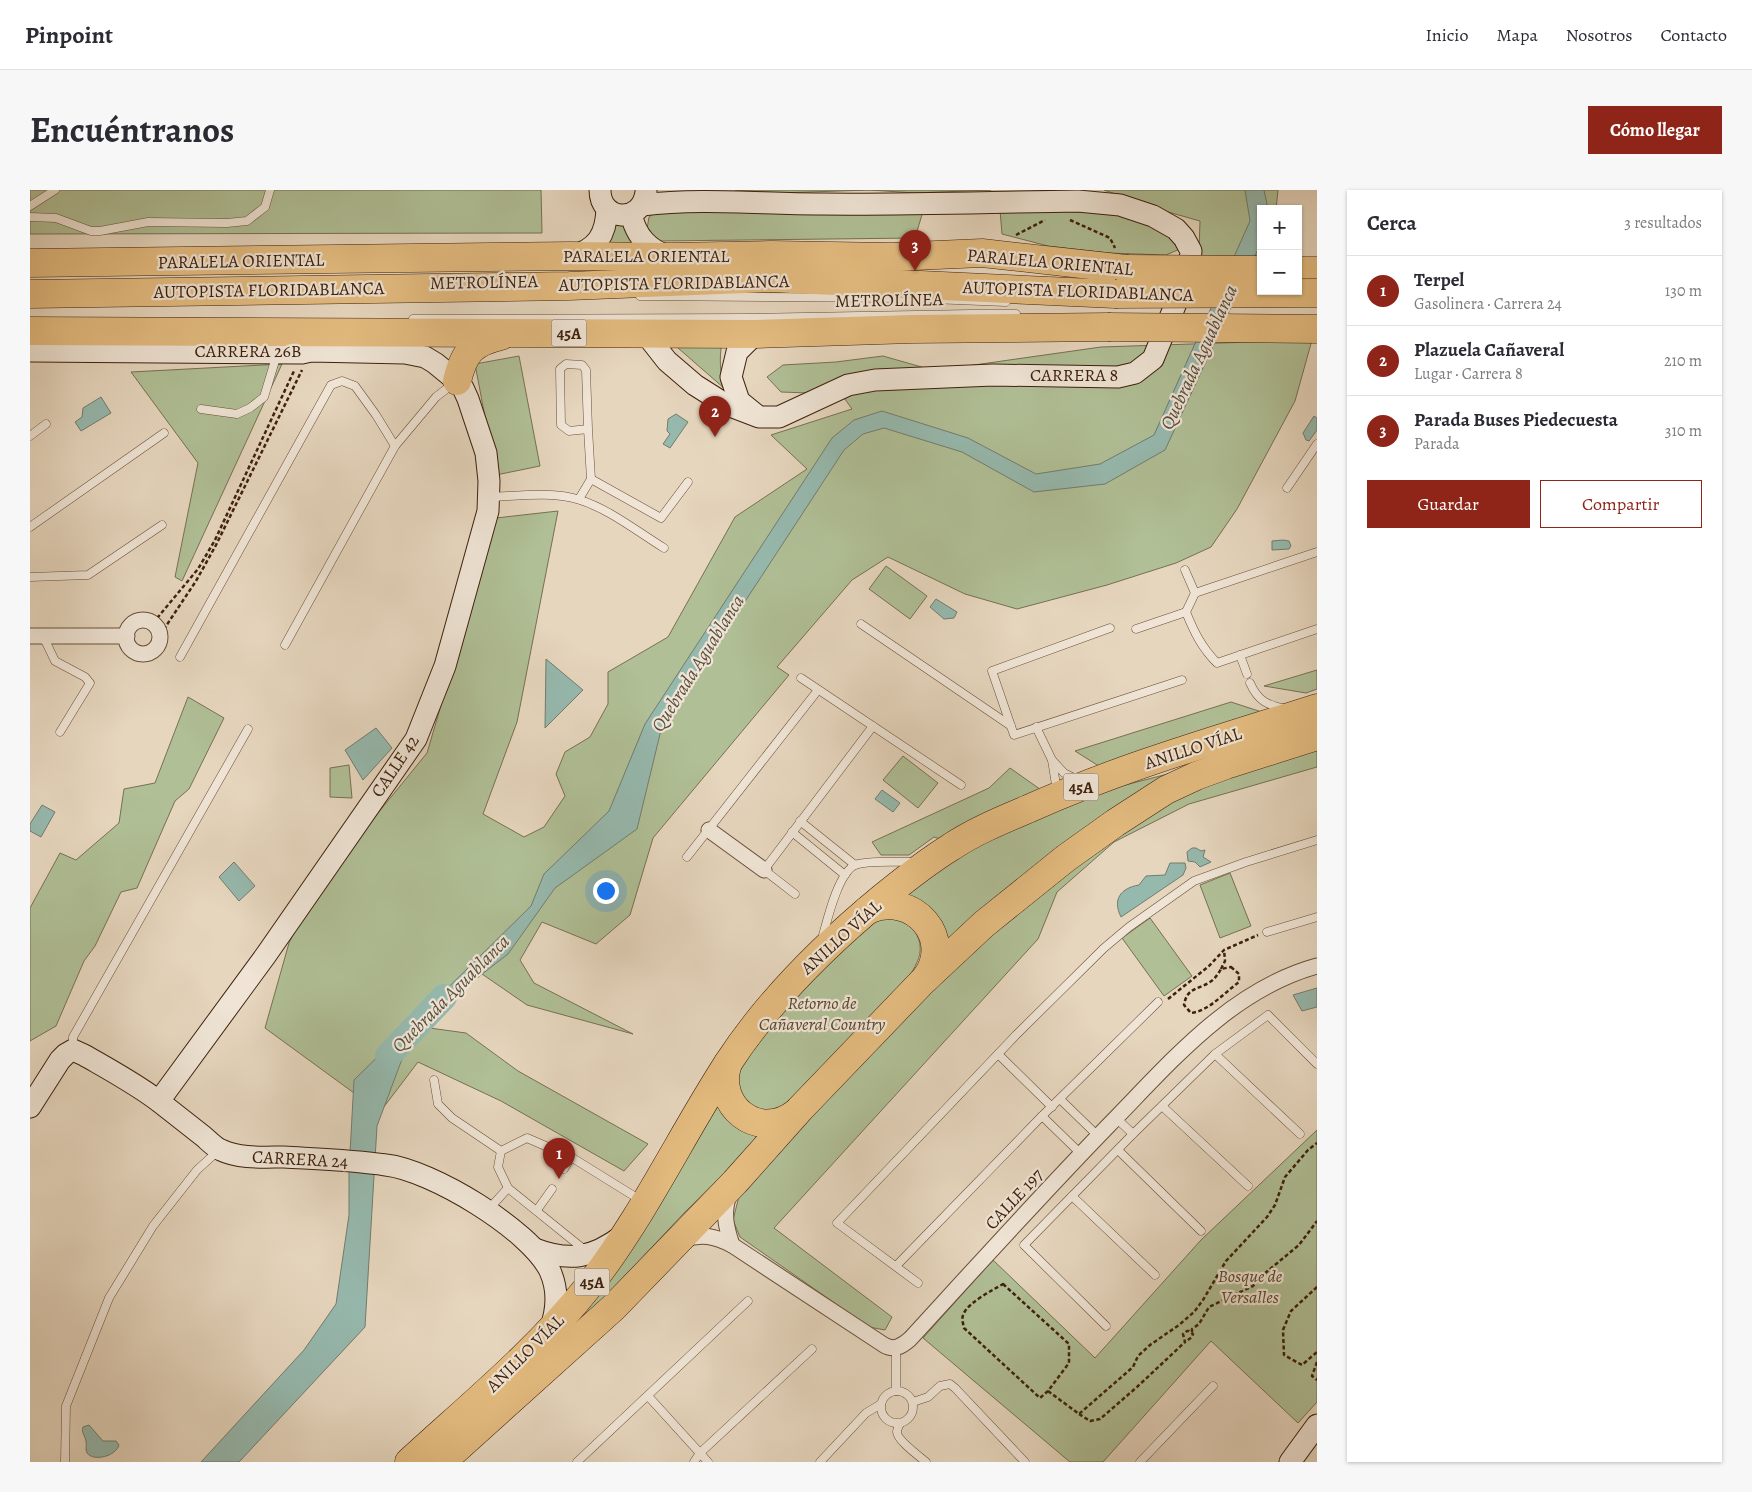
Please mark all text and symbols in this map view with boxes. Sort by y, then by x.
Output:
text: Pinpoint [25,19,113,51]
text: Inicio [1425,23,1468,47]
text: Mapa [1496,23,1538,47]
text: Nosotros [1566,23,1632,47]
text: Contacto [1660,23,1727,47]
text: Encuéntranos [30,106,234,154]
button: Cómo llegar [1588,106,1722,154]
map controls [1257,205,1302,295]
button: + [1257,205,1302,250]
text: Cerca [1367,209,1417,237]
text: 3 resultados [1624,212,1702,234]
pin: 3 [899,230,931,271]
street label: PARALELA ORIENTAL [966,243,1135,281]
street label: PARALELA ORIENTAL [563,244,730,268]
street label: PARALELA ORIENTAL [157,248,325,274]
button: − [1257,250,1302,295]
text: Terpel [1414,267,1464,293]
street label: METROLÍNEA [430,269,539,295]
street label: AUTOPISTA FLORIDABLANCA [557,269,790,297]
street label: AUTOPISTA FLORIDABLANCA [961,275,1194,307]
street label: AUTOPISTA FLORIDABLANCA [152,276,385,304]
text: 1 [1380,280,1386,302]
text: 130 m [1665,280,1702,302]
water label: Quebrada Aguablanca [1154,281,1244,434]
street label: METROLÍNEA [835,287,944,313]
text: Gasolinera · Carrera 24 [1414,293,1562,315]
road number: 45A [552,320,586,346]
text: Plazuela Cañaveral [1414,337,1564,363]
street label: CARRERA 26B [194,339,302,363]
text: 2 [1379,350,1387,372]
text: 210 m [1664,350,1702,372]
street label: CARRERA 8 [1030,363,1118,387]
text: Lugar · Carrera 8 [1414,363,1523,385]
pin: 2 [699,396,731,437]
text: Parada Buses Piedecuesta [1414,407,1618,433]
text: 3 [1380,420,1386,442]
text: 310 m [1665,420,1702,442]
text: Parada [1414,433,1459,455]
button: Guardar [1367,480,1530,528]
button: Compartir [1540,480,1702,528]
water label: Quebrada Aguablanca [645,590,751,737]
street label: ANILLO VÍAL [1140,721,1245,775]
street label: CALLE 42 [365,730,425,802]
road number: 45A [1064,774,1098,800]
your location [593,878,619,904]
street label: ANILLO VÍAL [795,894,887,980]
water label: Quebrada Aguablanca [386,929,516,1058]
park label: Retorno de Cañaveral Country [759,991,885,1036]
pin: 1 [543,1138,575,1179]
street label: CARRERA 24 [251,1144,349,1174]
street label: CALLE 197 [980,1163,1049,1235]
park label: Bosque de Versalles [1218,1264,1283,1309]
road number: 45A [574,1268,610,1296]
street label: ANILLO VÍAL [480,1308,570,1398]

